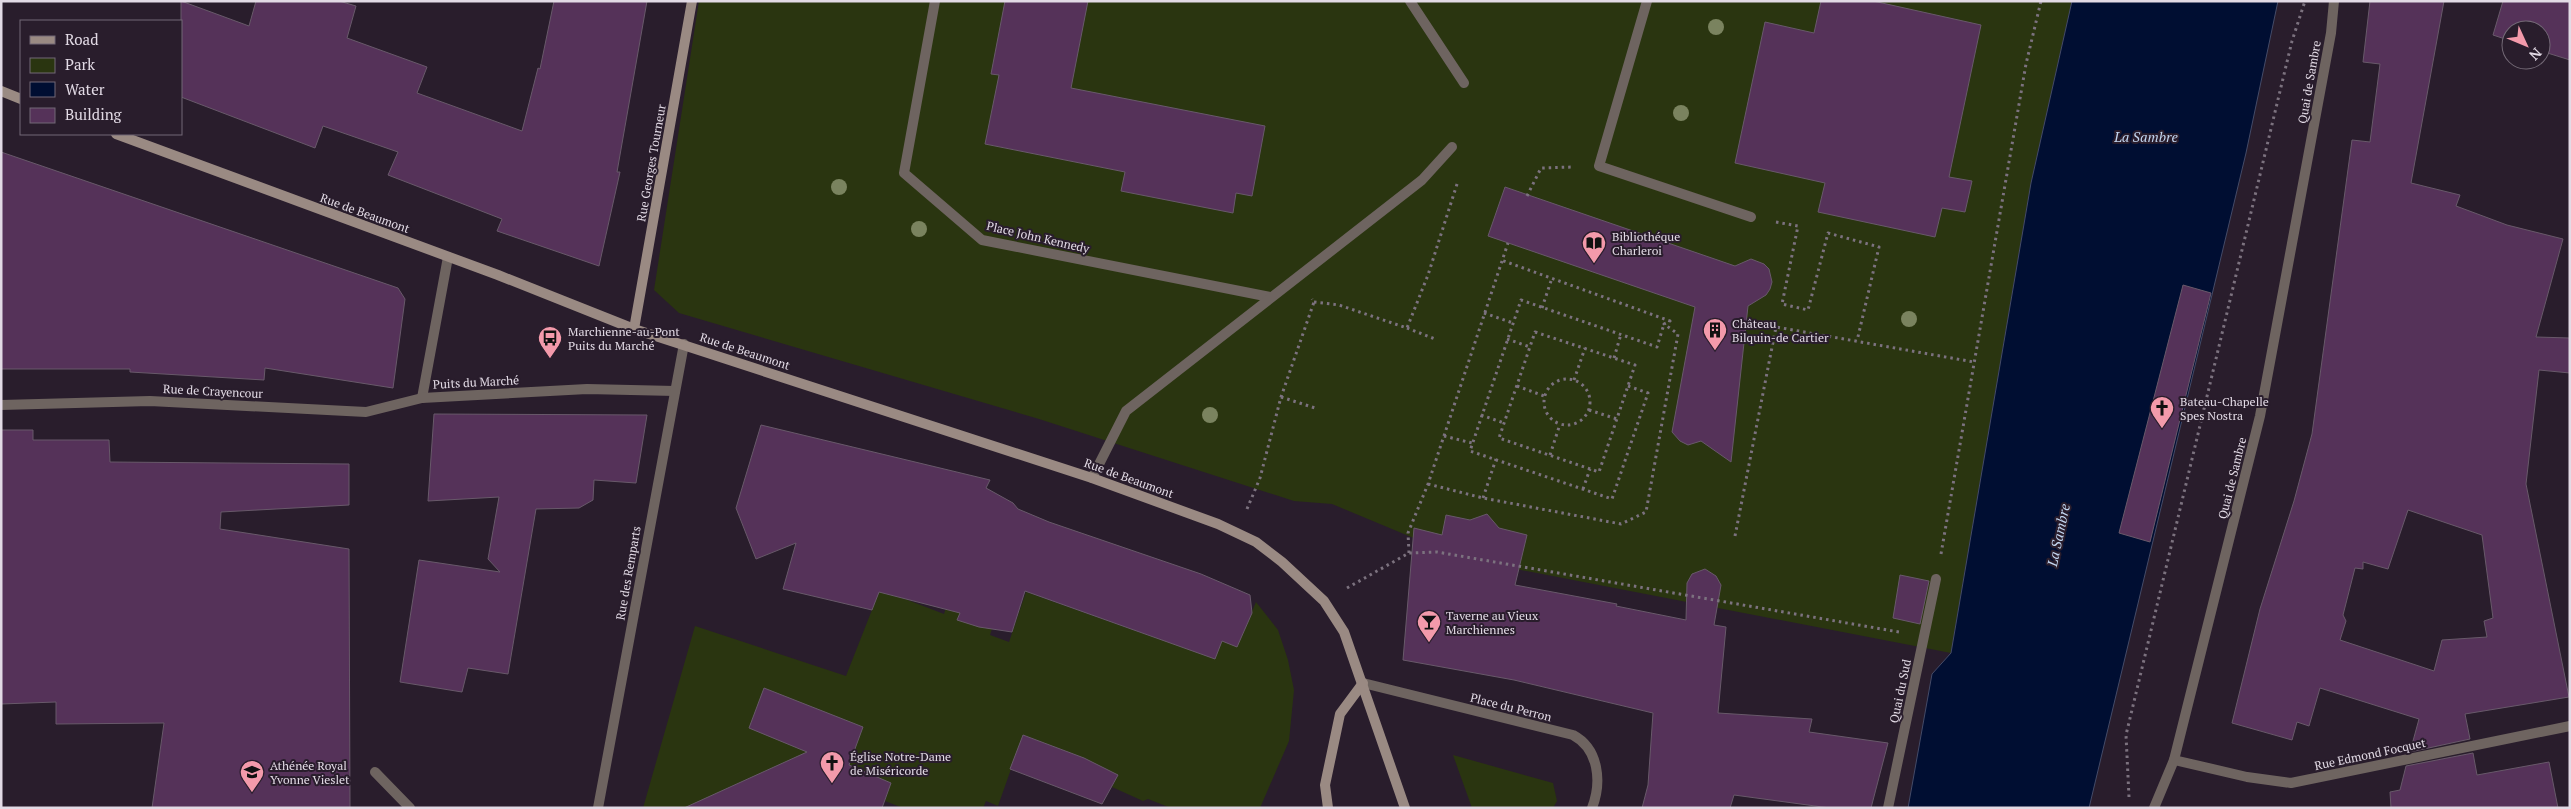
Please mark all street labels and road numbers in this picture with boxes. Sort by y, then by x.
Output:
street label: Quai de Sambre [2294,39,2324,125]
street label: Rue Georges Tourneur [633,103,669,223]
street label: Rue de Beaumont [318,190,412,236]
street label: Place John Kennedy [985,218,1092,256]
street label: Rue de Beaumont [698,329,793,373]
street label: Puits du Marché [432,372,520,392]
street label: Rue de Crayencour [163,381,264,401]
street label: Quai de Sambre [2215,435,2249,521]
street label: Rue de Beaumont [1082,455,1176,501]
street label: Rue des Remparts [612,525,644,621]
street label: Quai du Sud [1886,657,1914,724]
street label: Place du Perron [1469,690,1553,724]
street label: Rue Edmond Focquet [2313,735,2428,773]

